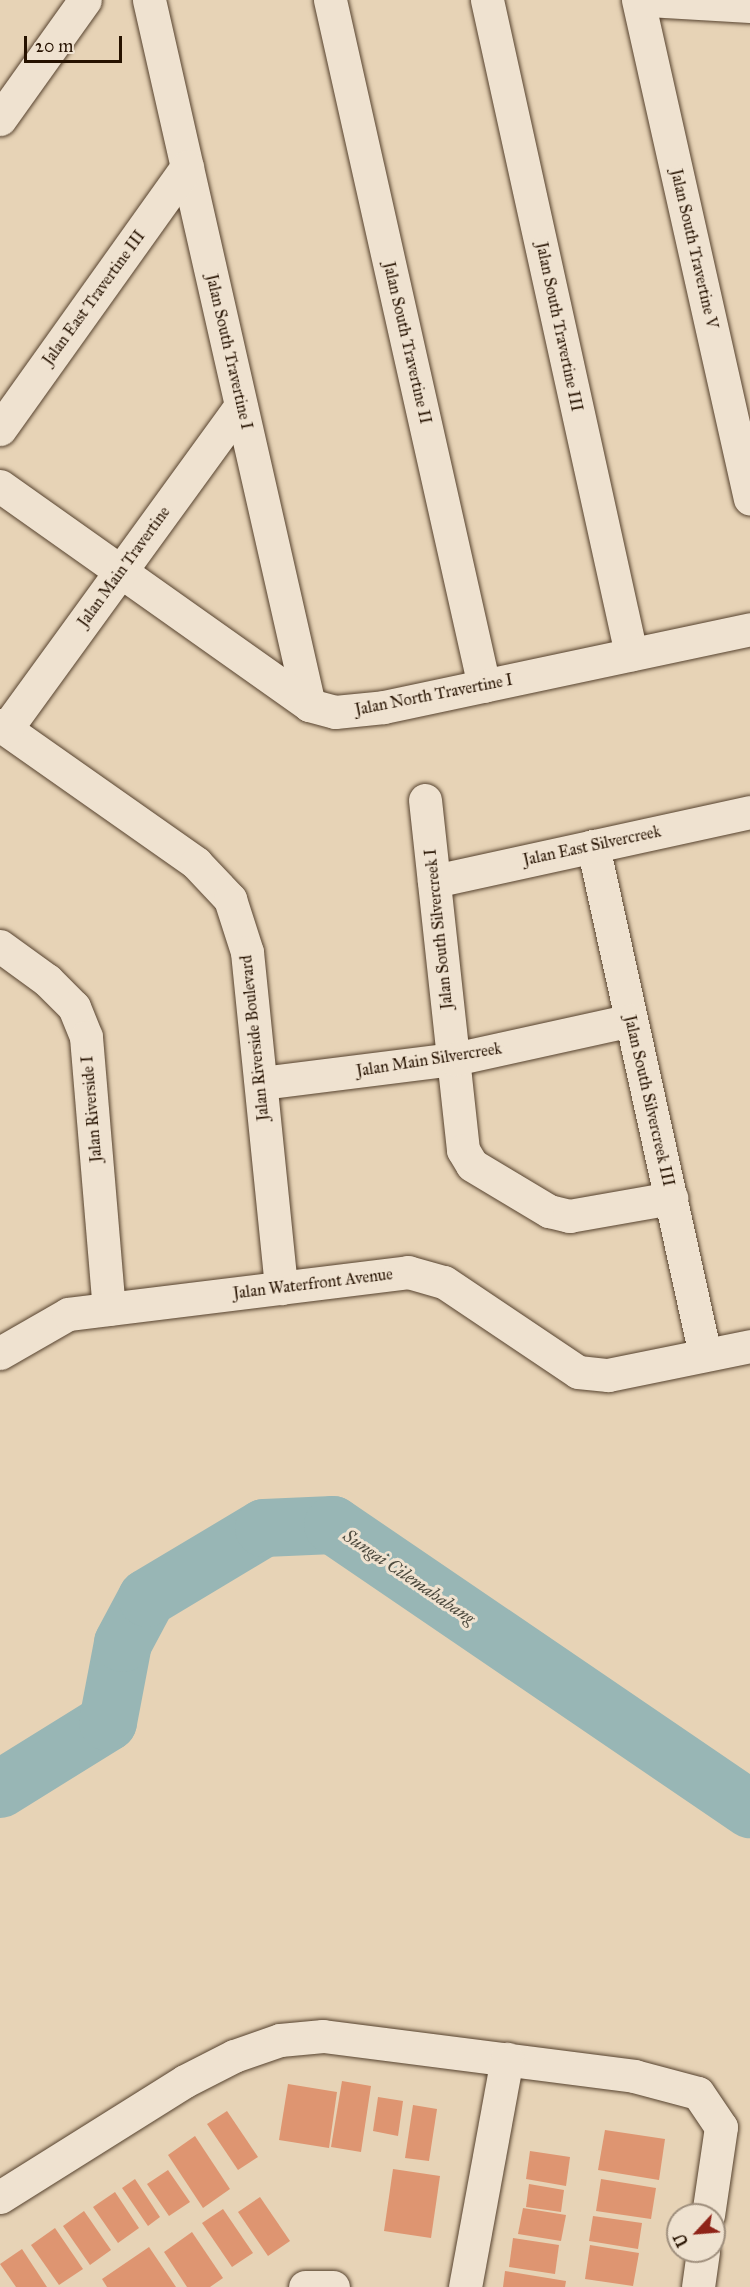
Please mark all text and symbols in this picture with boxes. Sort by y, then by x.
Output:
scale bar [27,24,124,62]
text: 20 m [35,35,73,57]
street label: Jalan South Travertine V [666,167,722,331]
street label: Jalan East Travertine III [39,227,149,369]
street label: Jalan South Travertine III [532,241,586,413]
street label: Jalan South Travertine II [379,260,435,426]
street label: Jalan South Travertine I [202,272,256,432]
street label: Jalan Main Travertine [74,503,174,631]
street label: Jalan North Travertine I [353,670,515,720]
street label: Jalan East Silvercreek [521,822,663,870]
street label: Jalan South Silvercreek I [421,848,457,1010]
street label: Jalan Riverside Boulevard [237,954,273,1122]
street label: Jalan South Silvercreek III [620,1014,678,1188]
street label: Jalan Main Silvercreek [355,1039,503,1081]
street label: Jalan Riverside I [78,1055,106,1163]
street label: Jalan Waterfront Avenue [232,1265,394,1303]
water label: Sungai Cilemahabang [339,1525,479,1629]
north arrow [666,2203,726,2263]
text: U [670,2230,692,2250]

